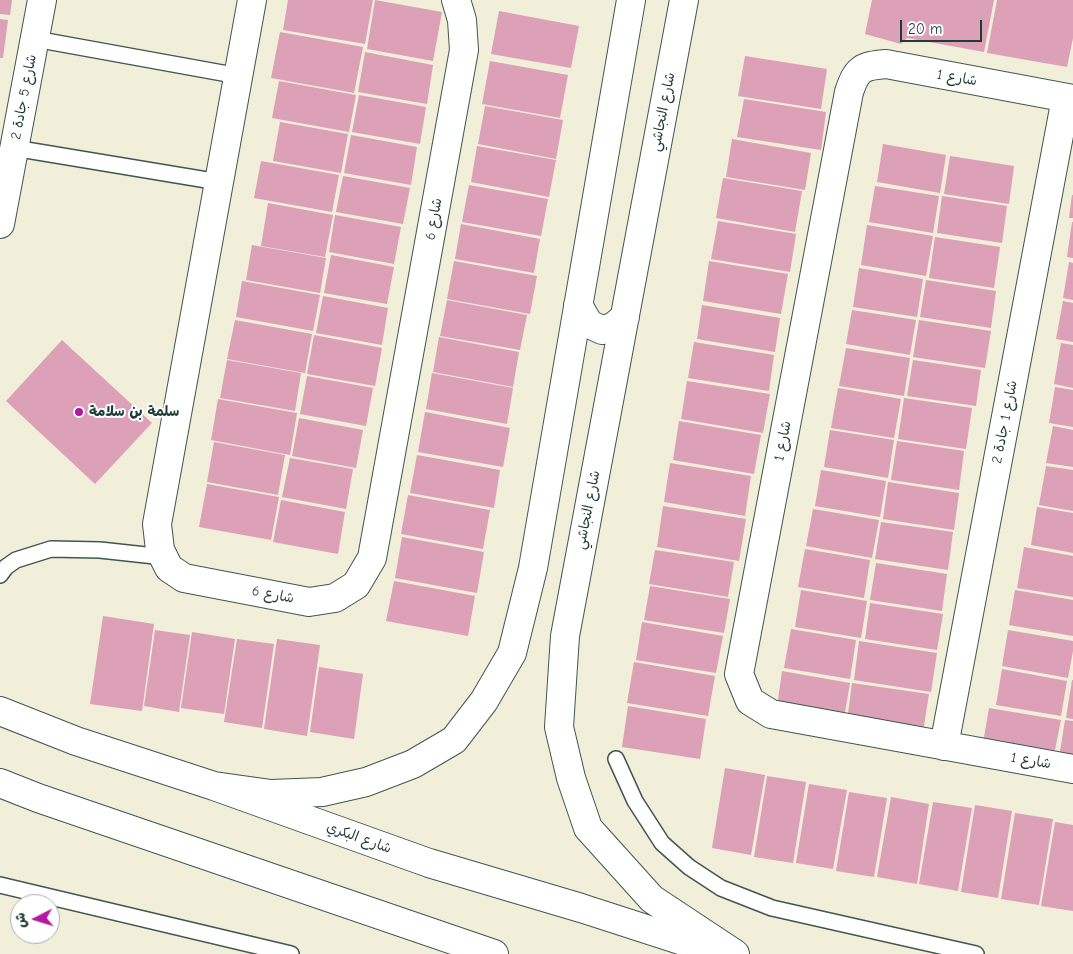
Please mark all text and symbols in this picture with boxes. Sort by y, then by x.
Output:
scale bar [903,10,986,42]
text: 20 m [908,20,942,38]
street label: شارع 5 جادة 2 [8,53,40,141]
street label: شارع 1 [936,66,978,90]
street label: شارع النجاشي [647,71,679,153]
street label: شارع 6 [422,197,446,241]
street label: شارع 1 جادة 2 [989,379,1021,465]
place label: سلمة بن سلامة [89,404,179,420]
marker: سلمة بن سلامة [73,406,85,418]
street label: شارع 1 [771,420,795,462]
street label: شارع النجاشي [572,469,604,551]
street label: شارع 6 [251,583,295,607]
street label: شارع 1 [1010,749,1052,773]
street label: شارع البكري [324,819,394,857]
north arrow [10,894,60,944]
text: ش [11,912,30,929]

